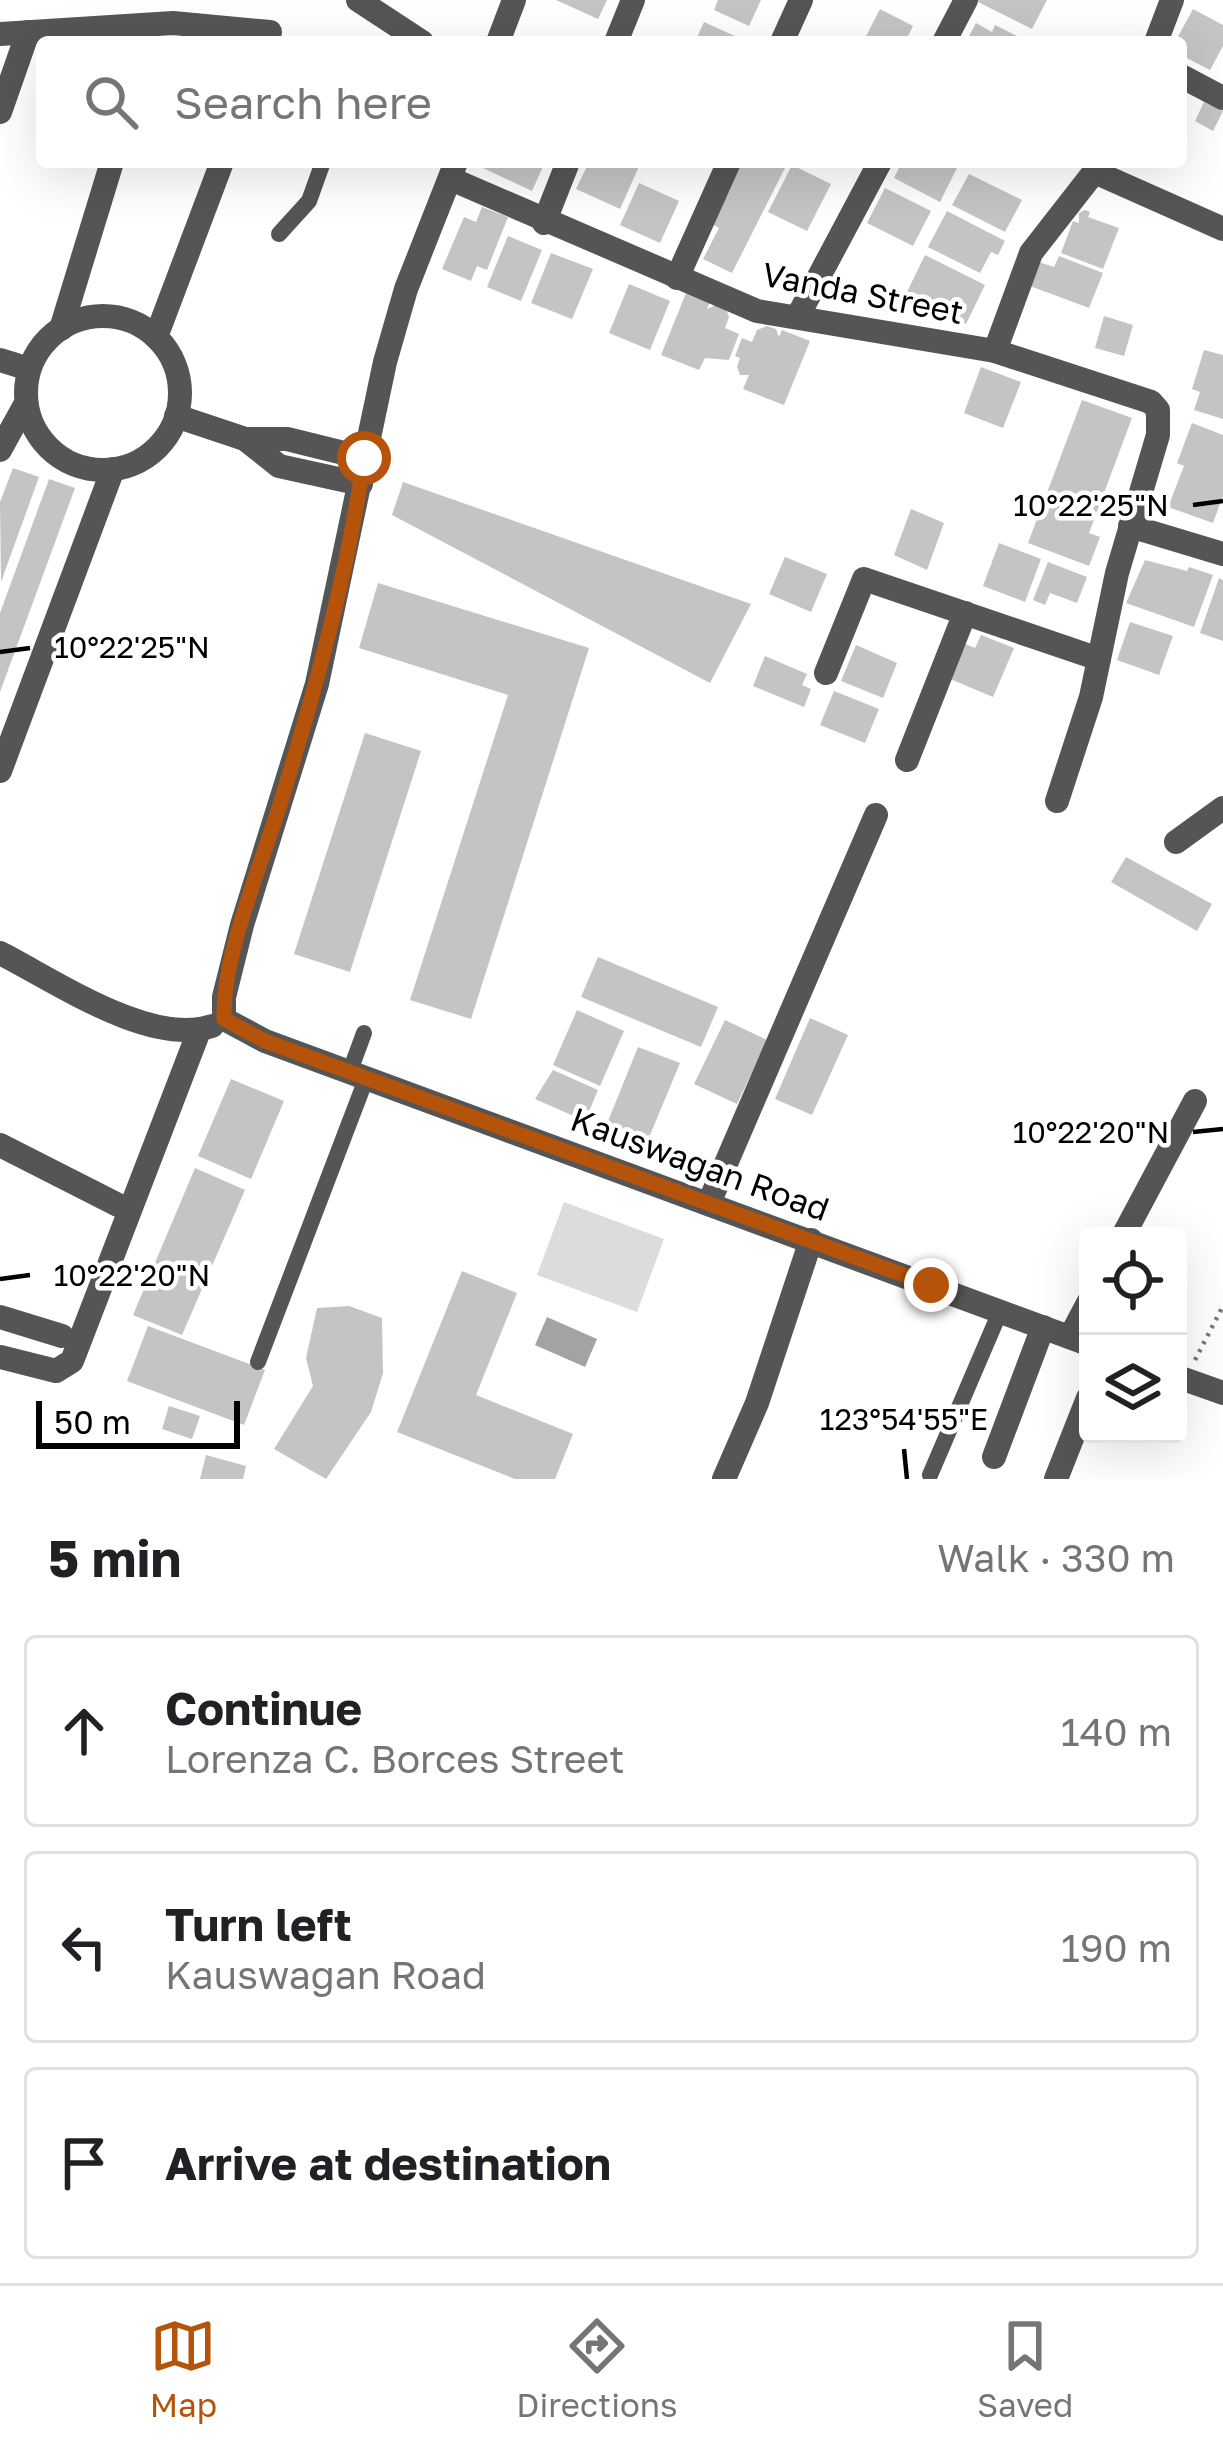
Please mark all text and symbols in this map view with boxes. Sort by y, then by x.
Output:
search box [36,36,1187,168]
icon: search [78,69,144,135]
text: Search here [174,75,432,129]
street label: Vanda Street [759,254,967,331]
route start [337,431,391,485]
text: 10°22'25"N [1013,487,1169,523]
text: 10°22'25"N [54,629,210,665]
street label: Kauswagan Road [566,1099,834,1228]
text: 10°22'20"N [1013,1114,1169,1150]
map controls [1079,1227,1187,1443]
button: locate [1079,1227,1187,1335]
text: 10°22'20"N [54,1257,210,1293]
route end [904,1258,958,1312]
button: layers [1079,1335,1187,1443]
scale bar [36,1395,240,1448]
text: 123°54'55"E [820,1401,988,1437]
text: 50 m [54,1402,131,1441]
text: 5 min [48,1527,181,1588]
text: Walk · 330 m [937,1534,1175,1581]
text: Continue [165,1681,362,1735]
icon: ahead [51,1698,117,1764]
text: 140 m [1061,1708,1172,1755]
text: Lorenza C. Borces Street [165,1735,625,1782]
text: Turn left [165,1897,352,1951]
icon: left [51,1914,117,1980]
text: 190 m [1061,1924,1172,1971]
text: Kauswagan Road [165,1951,486,1998]
icon: arrive [51,2130,117,2196]
text: Arrive at destination [165,2136,611,2190]
tab: Map [150,2313,217,2424]
tab: Directions [516,2313,678,2424]
tab: Saved [977,2313,1073,2424]

